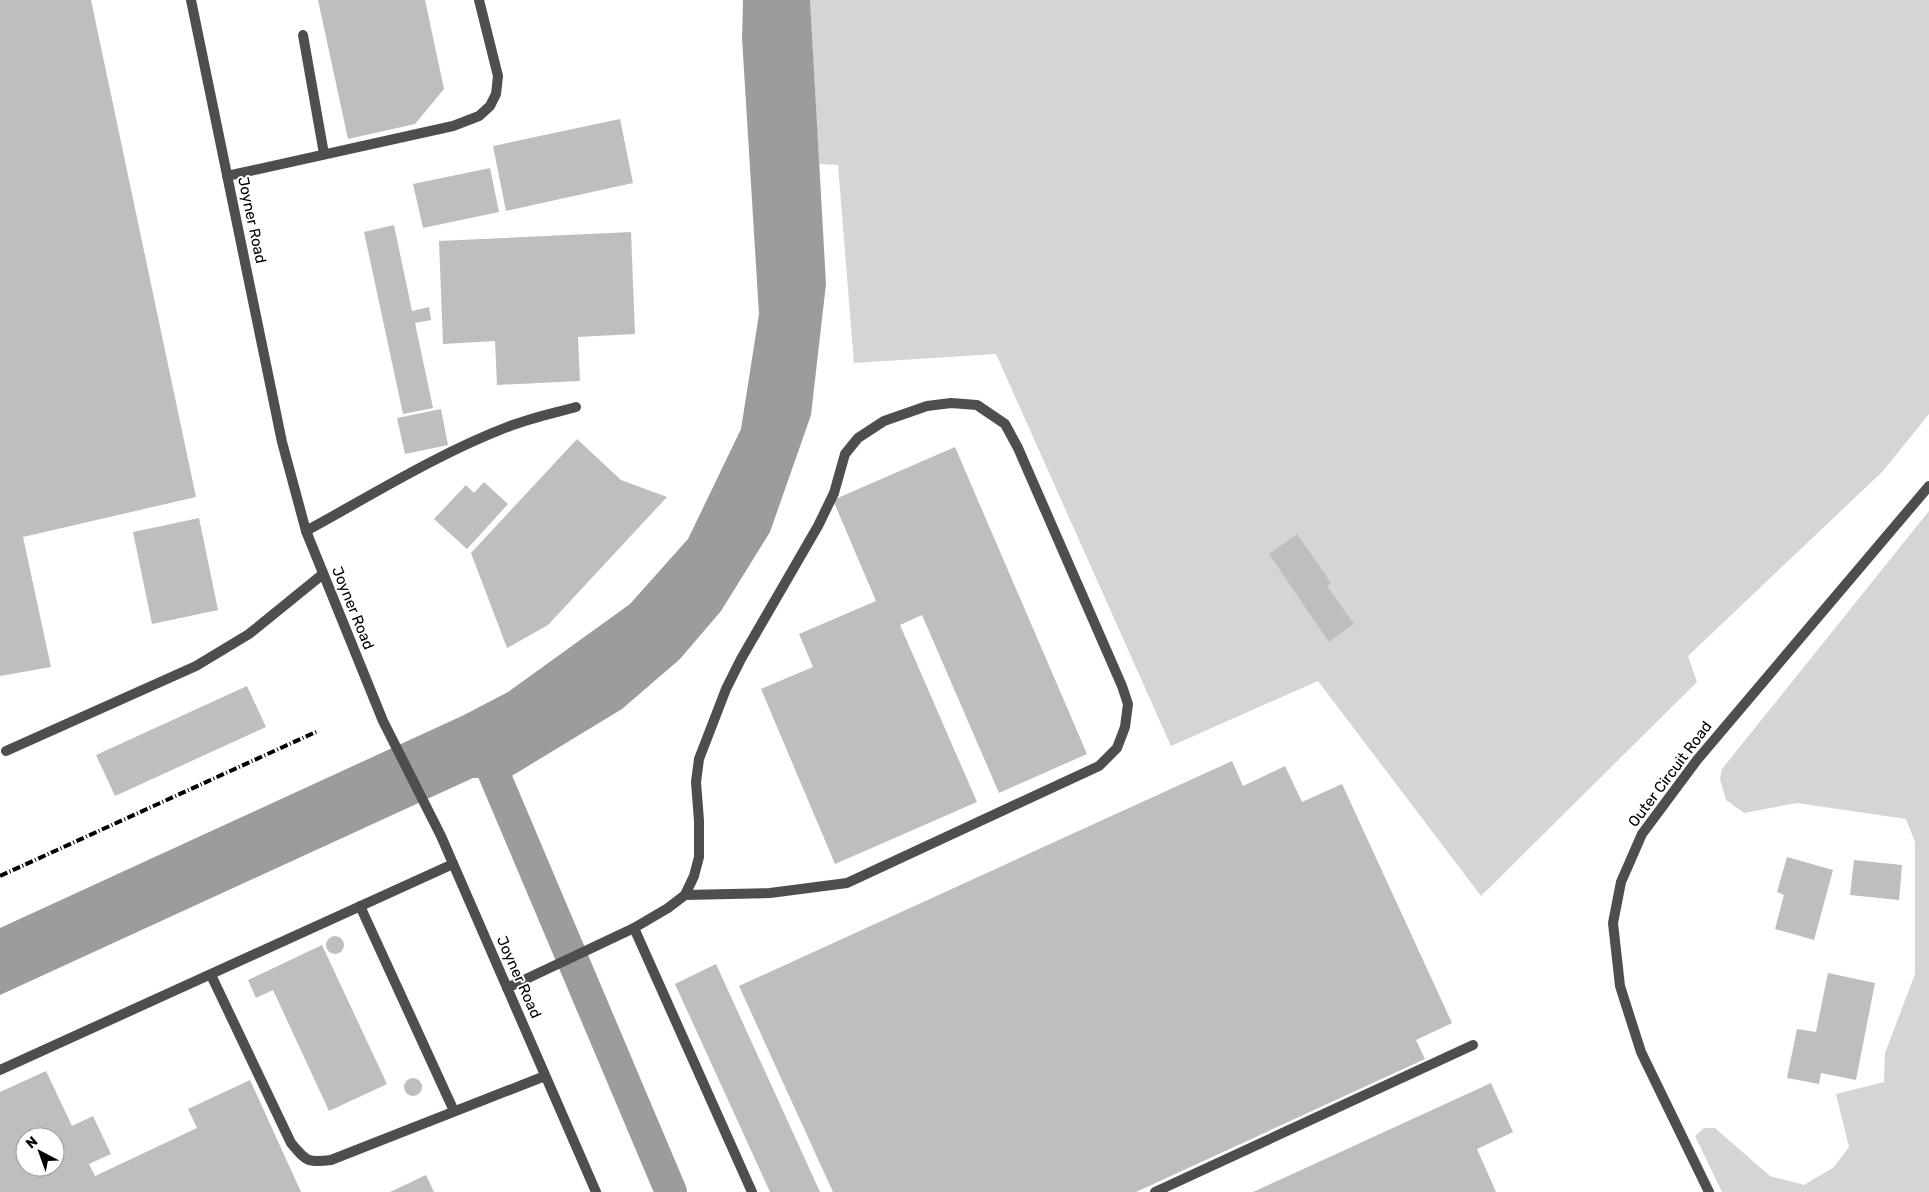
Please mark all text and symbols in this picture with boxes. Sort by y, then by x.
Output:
street label: Joyner Road [234,175,270,265]
street label: Joyner Road [328,564,378,652]
street label: Outer Circuit Road [1624,718,1716,830]
street label: Joyner Road [493,933,545,1021]
north arrow [15,1127,65,1177]
text: N [22,1133,41,1152]

